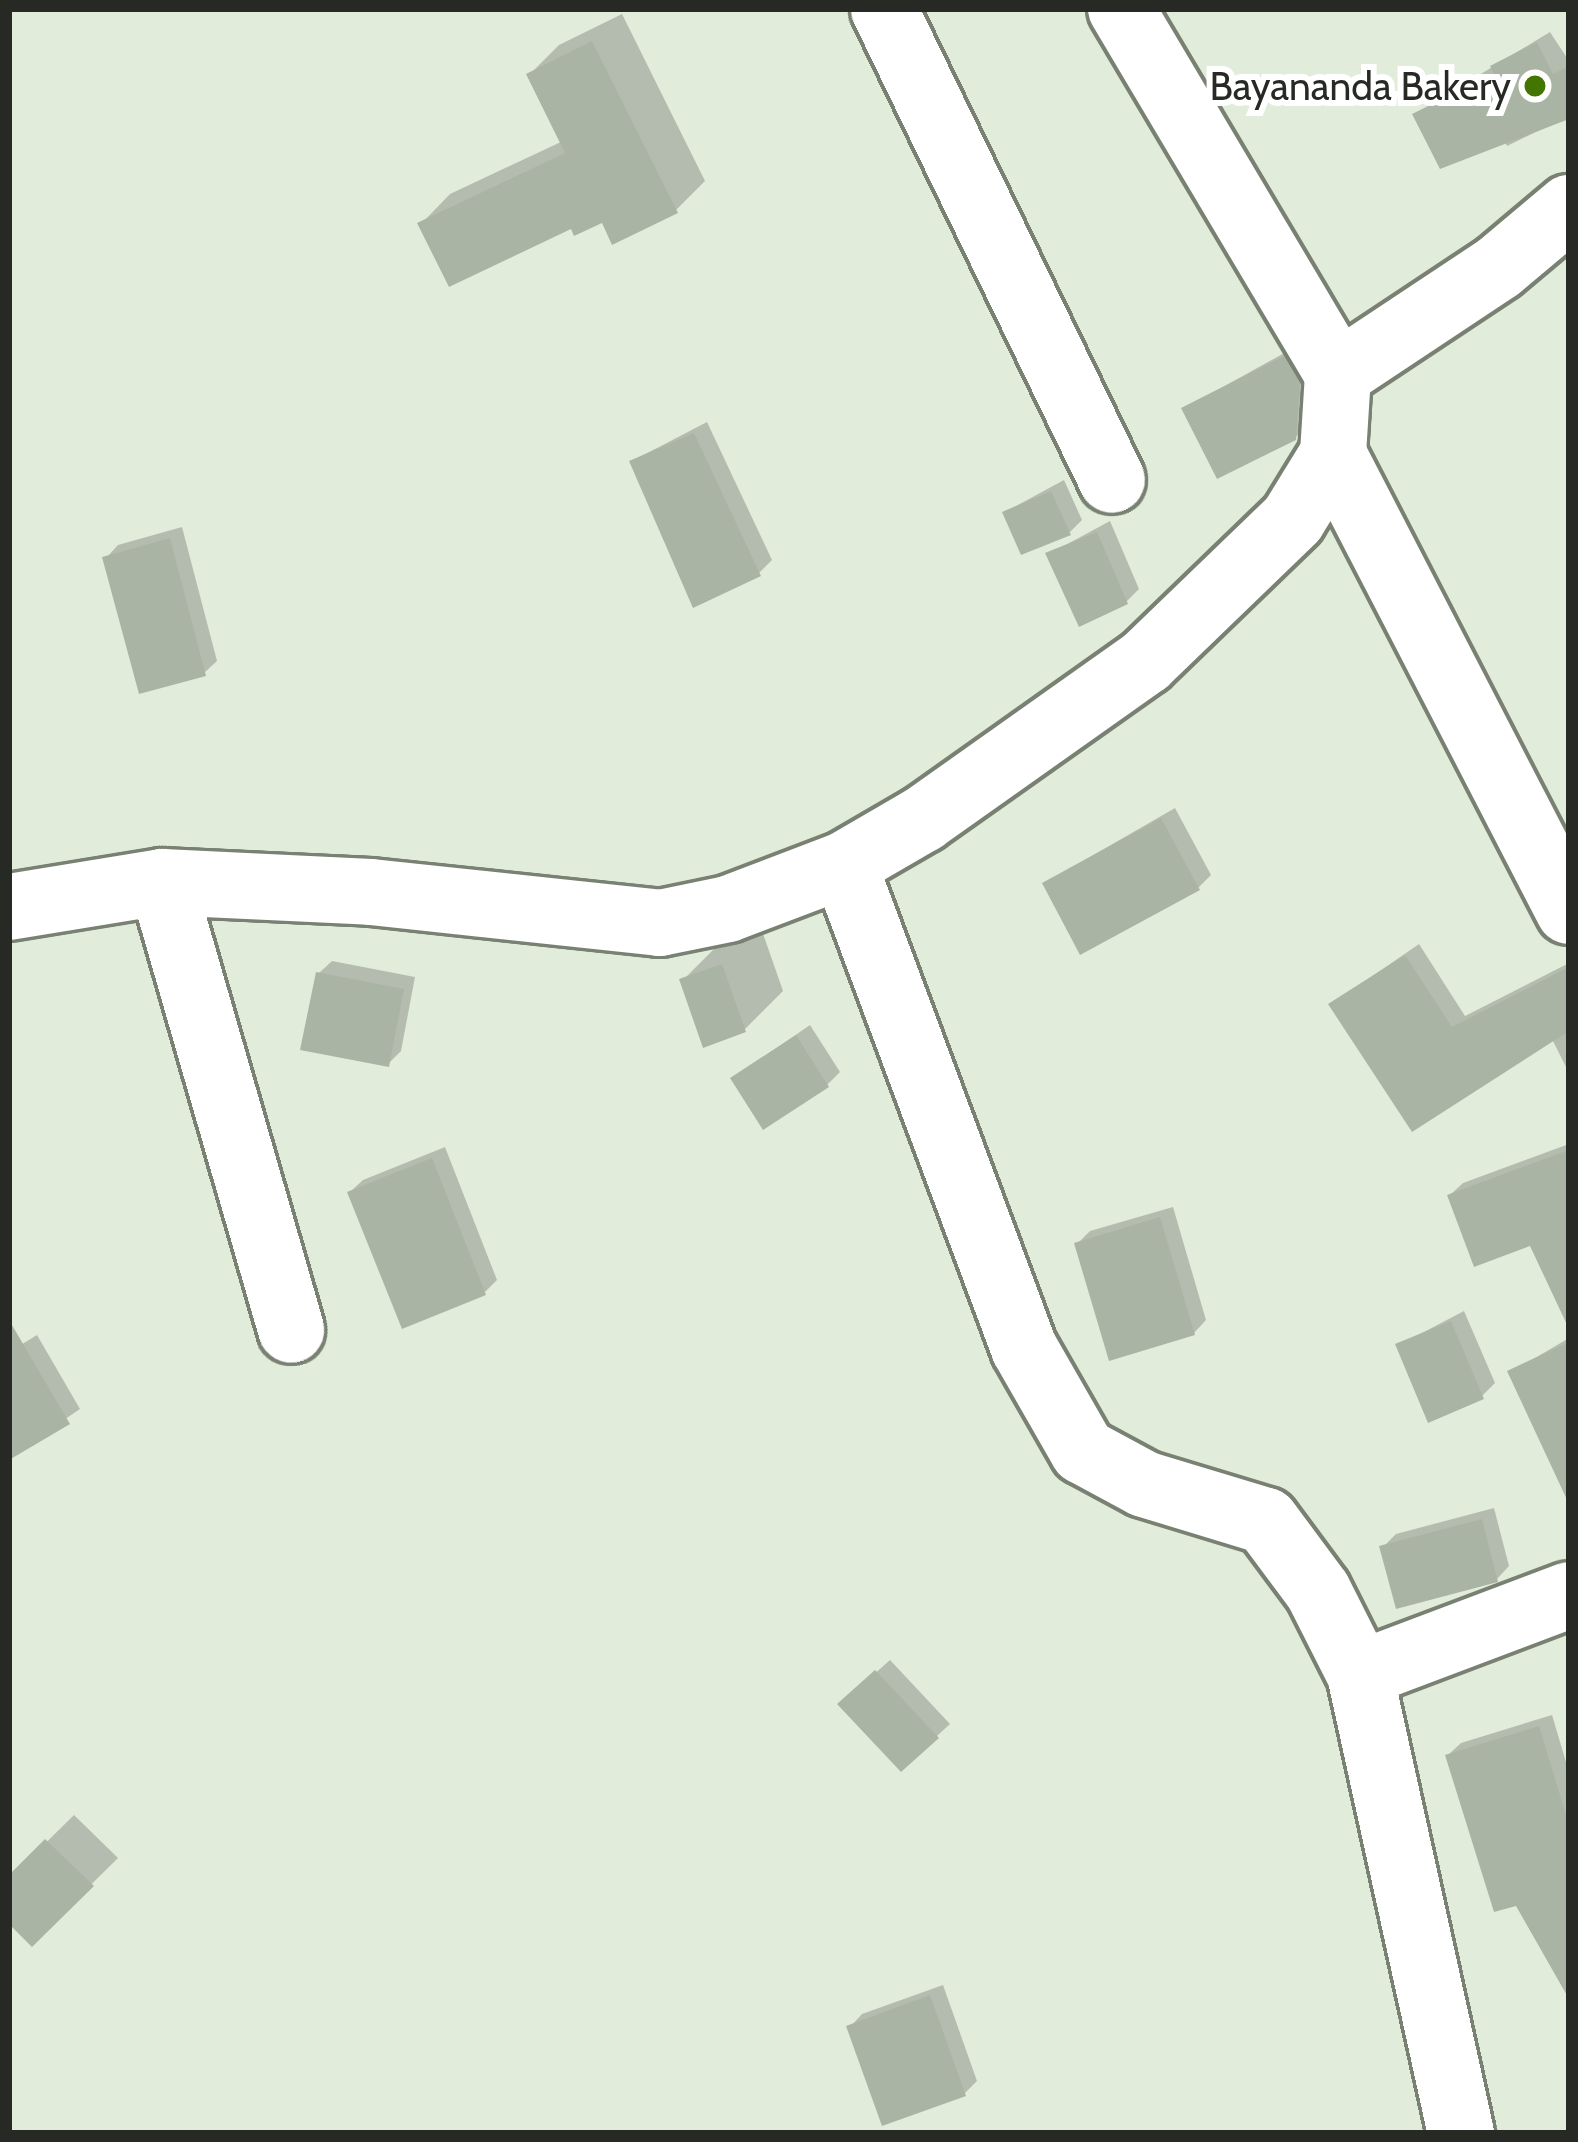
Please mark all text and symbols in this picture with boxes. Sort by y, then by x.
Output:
place label: Bayananda Bakery [1210,63,1511,109]
marker: Bayananda Bakery [1522,73,1548,99]

